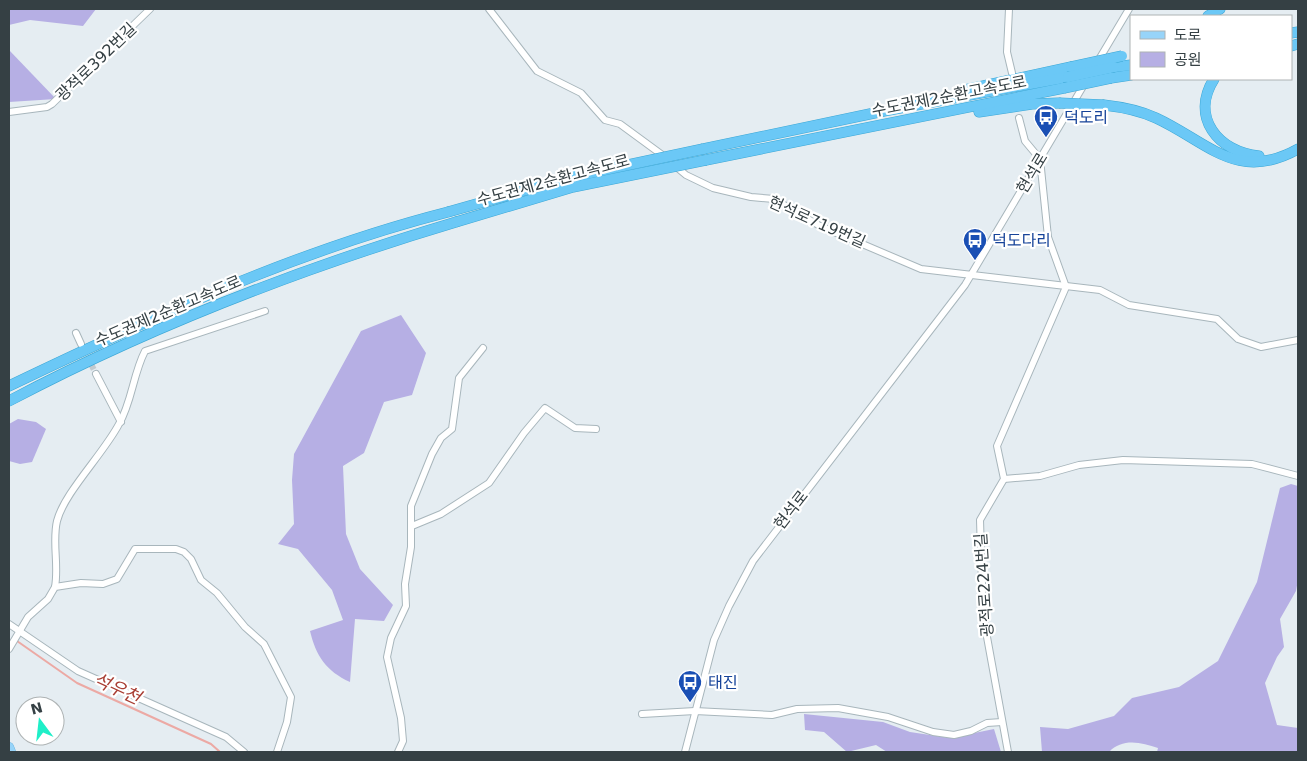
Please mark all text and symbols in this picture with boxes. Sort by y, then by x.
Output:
legend [1130,15,1292,80]
street label: 광적로392번길 [52,19,140,105]
text: 도로 [1174,26,1202,44]
text: 공원 [1174,51,1202,69]
street label: 수도권제2순환고속도로 [870,72,1028,120]
bus stop icon: 덕도리 [1033,104,1059,138]
place label: 덕도리 [1064,108,1108,127]
street label: 현석로 [1012,149,1052,197]
street label: 수도권제2순환고속도로 [475,150,632,210]
street label: 현석로719번길 [766,192,868,252]
bus stop icon: 덕도다리 [962,227,988,261]
place label: 덕도다리 [992,231,1051,250]
street label: 수도권제2순환고속도로 [92,271,244,350]
street label: 현석로 [770,487,812,533]
street label: 광적로224번길 [971,532,997,638]
water label: 석우천 [90,668,146,709]
bus stop icon: 태진 [677,669,703,703]
place label: 태진 [708,673,737,692]
north arrow [15,696,65,746]
text: N [29,699,44,718]

